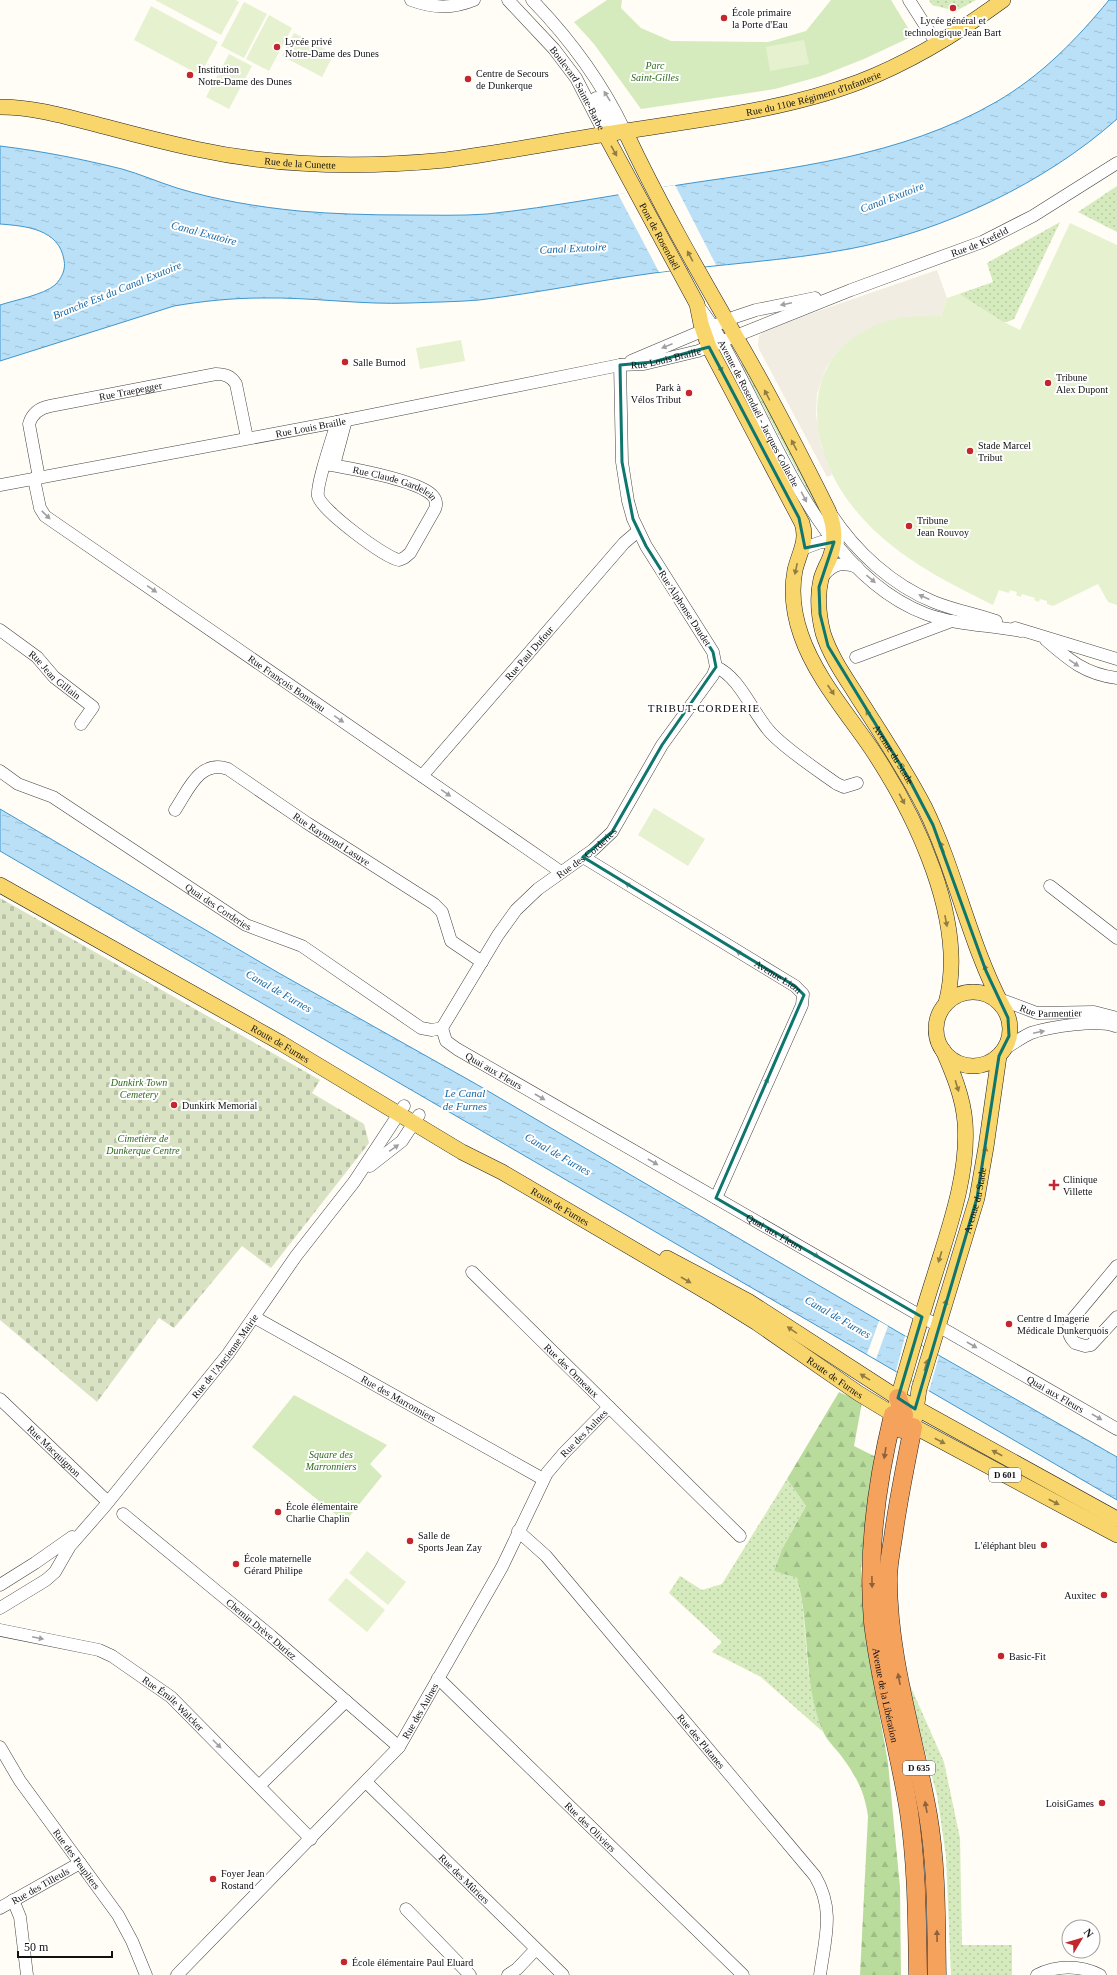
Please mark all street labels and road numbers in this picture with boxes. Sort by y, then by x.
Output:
street label: Boulevard Sainte-Barbe [548,44,608,132]
street label: Rue du 110e Régiment d'Infanterie [745,68,883,117]
street label: Rue de la Cunette [264,155,336,170]
street label: Pont de Rosendaël [638,201,683,272]
street label: Rue de Krefeld [949,224,1010,258]
street label: Avenue de Rosendaël - Jacques Collache [716,338,802,489]
street label: Rue Louis Braille [631,345,703,370]
street label: Rue Traepegger [98,379,163,402]
street label: Rue Louis Braille [275,415,347,439]
street label: Rue Claude Gardelein [352,464,440,502]
street label: Rue Alphonse Daudet [656,568,714,648]
street label: Rue Paul Dufour [502,623,556,682]
street label: Rue Jean Gillain [27,648,83,701]
street label: Rue François Bonneau [246,653,328,713]
street label: Avenue du Stade [871,722,916,786]
street label: Rue Raymond Lasuye [292,810,373,868]
street label: Rue des Corderies [554,826,618,880]
street label: Quai des Corderies [183,881,253,932]
street label: Avenue Liem [753,957,805,996]
street label: Rue Parmentier [1018,1002,1083,1018]
street label: Route de Furnes [249,1022,312,1064]
street label: Quai aux Fleurs [464,1050,525,1091]
street label: Avenue du Stade [961,1166,988,1235]
street label: Route de Furnes [529,1185,592,1228]
street label: Quai aux Fleurs [744,1211,805,1253]
street label: Rue de l'Ancienne Mairie [189,1311,260,1400]
street label: Rue des Ormeaux [542,1341,601,1399]
street label: Route de Furnes [805,1354,865,1400]
street label: Rue des Marronniers [359,1373,438,1424]
street label: Quai aux Fleurs [1025,1373,1086,1414]
street label: Rue des Aulnes [558,1407,609,1459]
street label: Rue Macquignon [25,1423,83,1479]
road number: D 601 [989,1468,1021,1482]
street label: Chemin Drève Duriez [224,1596,300,1662]
street label: Avenue de la Libération [871,1647,901,1743]
street label: Rue Émile Walcker [141,1674,207,1733]
street label: Rue des Aulnes [399,1681,440,1741]
street label: Rue des Platanes [675,1711,727,1770]
road number: D 635 [903,1761,935,1775]
street label: Rue des Oliviers [563,1799,618,1854]
street label: Rue des Peupliers [51,1827,103,1891]
street label: Rue des Mûriers [437,1851,492,1906]
street label: Rue des Tilleuls [9,1865,71,1906]

